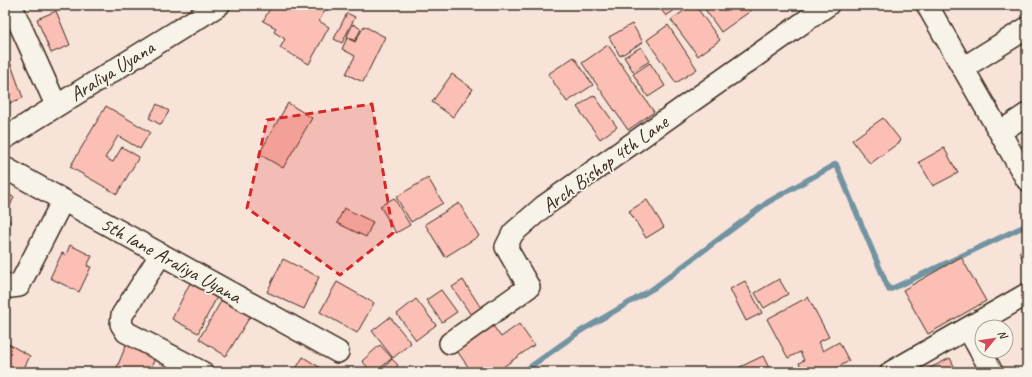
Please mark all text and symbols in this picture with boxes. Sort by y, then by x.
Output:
street label: Araliya Uyana [65,34,161,107]
street label: Arch Bishop 4th Lane [537,109,674,218]
street label: 5th lane Araliya Uyana [96,211,247,310]
north arrow [974,319,1014,359]
text: N [995,328,1012,342]

